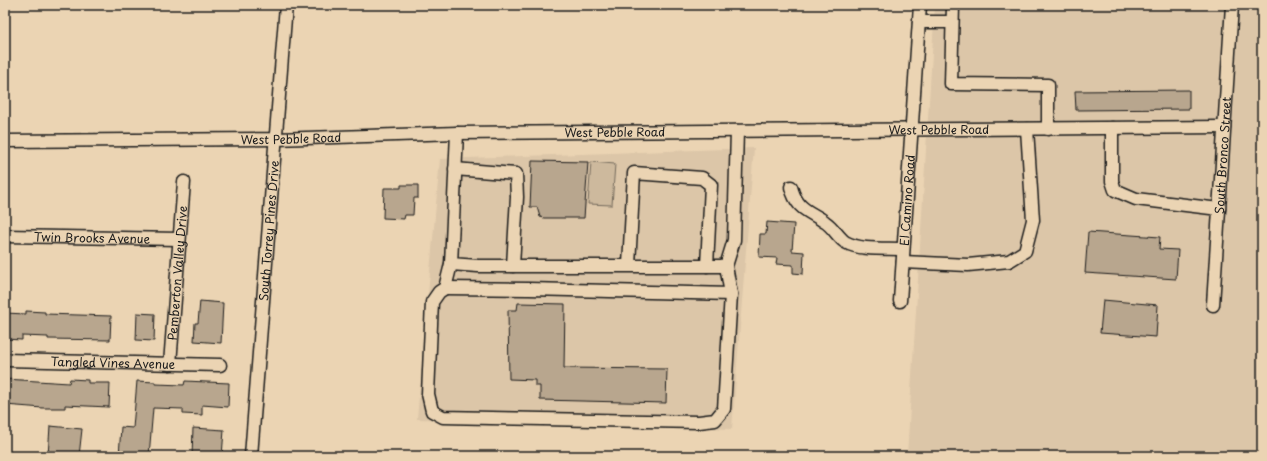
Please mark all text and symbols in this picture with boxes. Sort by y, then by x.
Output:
street label: South Bronco Street [1210,96,1235,214]
street label: West Pebble Road [888,120,989,139]
street label: West Pebble Road [564,122,665,141]
street label: West Pebble Road [241,128,342,148]
street label: El Camino Road [895,154,919,246]
street label: South Torrey Pines Drive [254,160,283,302]
street label: Pemberton Valley Drive [163,205,191,341]
street label: Twin Brooks Avenue [34,228,151,248]
street label: Tangled Vines Avenue [51,352,176,373]

